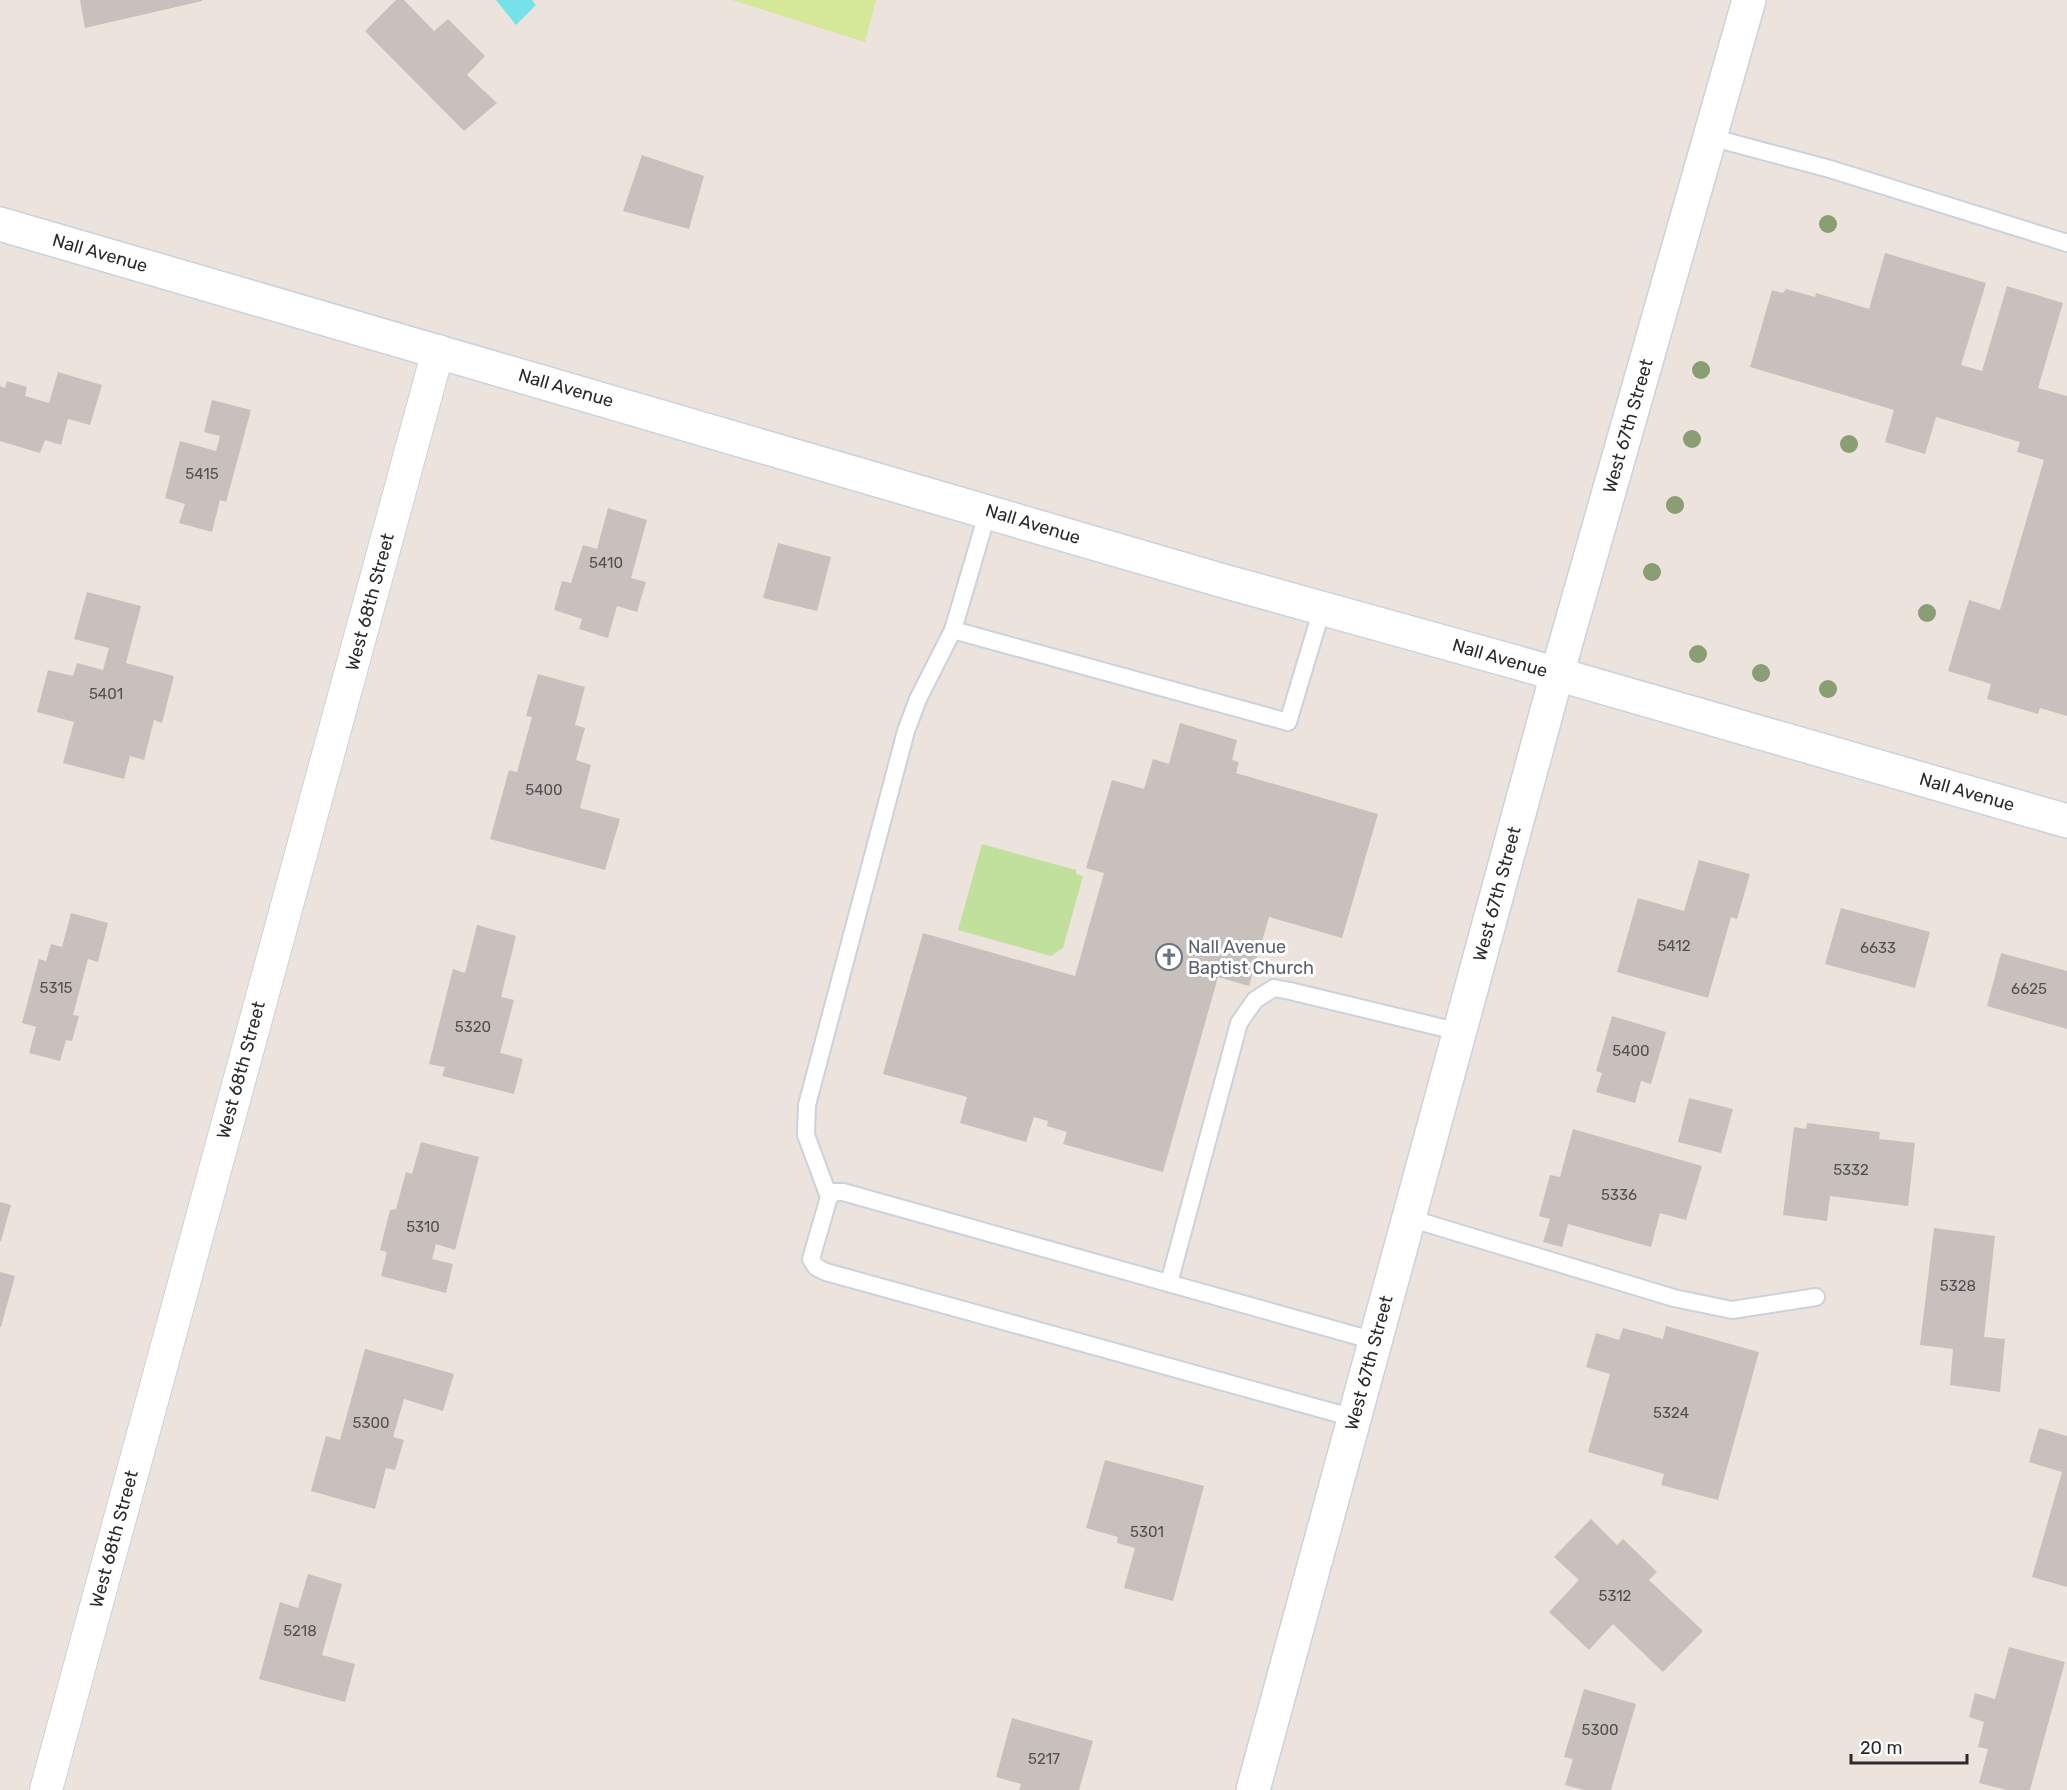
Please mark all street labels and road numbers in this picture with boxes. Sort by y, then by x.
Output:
street label: Nall Avenue [50,229,150,277]
street label: West 67th Street [1598,356,1658,496]
street label: Nall Avenue [516,364,616,412]
street label: Nall Avenue [983,499,1083,549]
street label: West 68th Street [341,531,399,673]
street label: Nall Avenue [1450,634,1550,682]
street label: Nall Avenue [1917,768,2017,816]
street label: West 67th Street [1468,824,1526,964]
street label: West 68th Street [212,999,270,1141]
street label: West 67th Street [1340,1293,1398,1433]
street label: West 68th Street [85,1468,143,1610]

